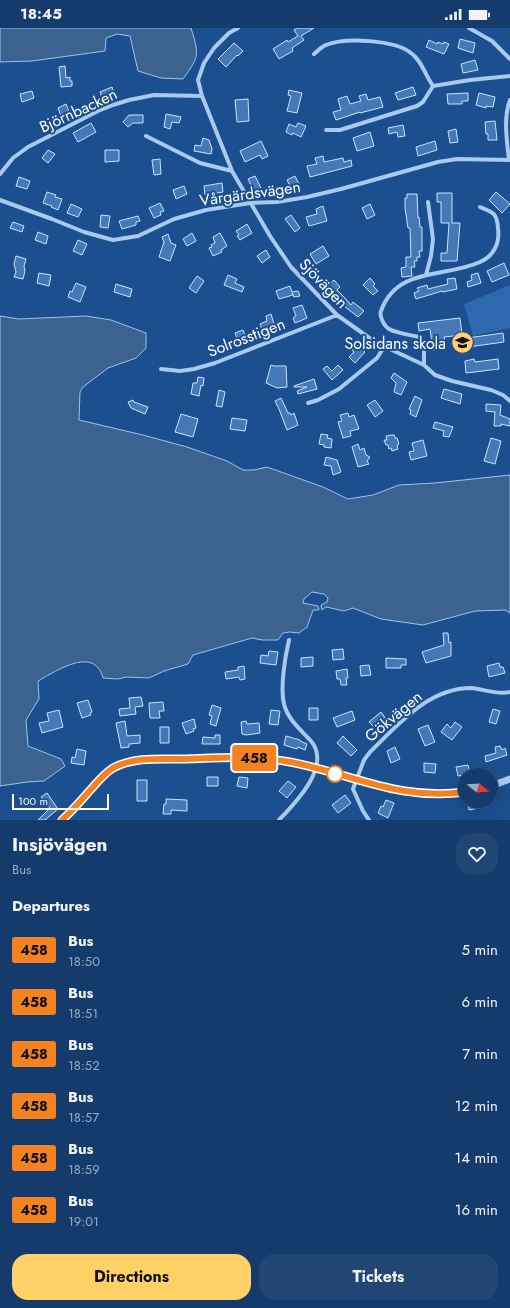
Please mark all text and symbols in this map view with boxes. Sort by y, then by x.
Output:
text: 18:45 [20,3,62,25]
street label: Björnbacken [36,82,121,139]
street label: Vårgärdsvägen [198,175,302,212]
street label: Sjövägen [294,253,353,314]
street label: Solrosstigen [204,312,288,363]
school or university icon: Solsidans skola [449,330,475,356]
place label: Solsidans skola [344,332,446,355]
street label: Gökvägen [360,685,427,747]
line badge: 458 [231,745,277,771]
text: 458 [240,748,268,768]
unlabelled marker [326,765,344,783]
north arrow [458,768,498,808]
map controls [458,768,498,808]
scale bar [12,792,109,811]
text: 100 m [18,793,48,809]
text: Insjövägen [12,831,108,858]
button: heart [456,833,498,875]
text: Bus [12,860,31,879]
text: Departures [12,895,90,917]
text: Bus [68,930,93,952]
text: 5 min [462,939,498,961]
text: 458 [20,940,48,960]
text: 18:50 [68,952,100,971]
text: Bus [68,982,93,1004]
text: 6 min [461,991,498,1013]
text: 458 [20,992,48,1012]
text: 18:51 [68,1004,98,1023]
text: Bus [68,1034,93,1056]
text: 7 min [462,1043,498,1065]
text: 458 [20,1044,48,1064]
text: 18:52 [68,1056,100,1075]
text: Bus [68,1086,93,1108]
text: 12 min [455,1095,498,1117]
text: 458 [20,1096,48,1116]
text: 18:57 [68,1108,99,1127]
text: Bus [68,1138,93,1160]
text: 14 min [455,1147,498,1169]
text: 458 [20,1148,48,1168]
text: 18:59 [68,1160,100,1179]
text: Bus [68,1190,93,1212]
text: 16 min [455,1199,498,1221]
text: 458 [20,1200,48,1220]
text: 19:01 [68,1212,99,1231]
button: Directions [12,1254,251,1300]
button: Tickets [259,1254,498,1300]

